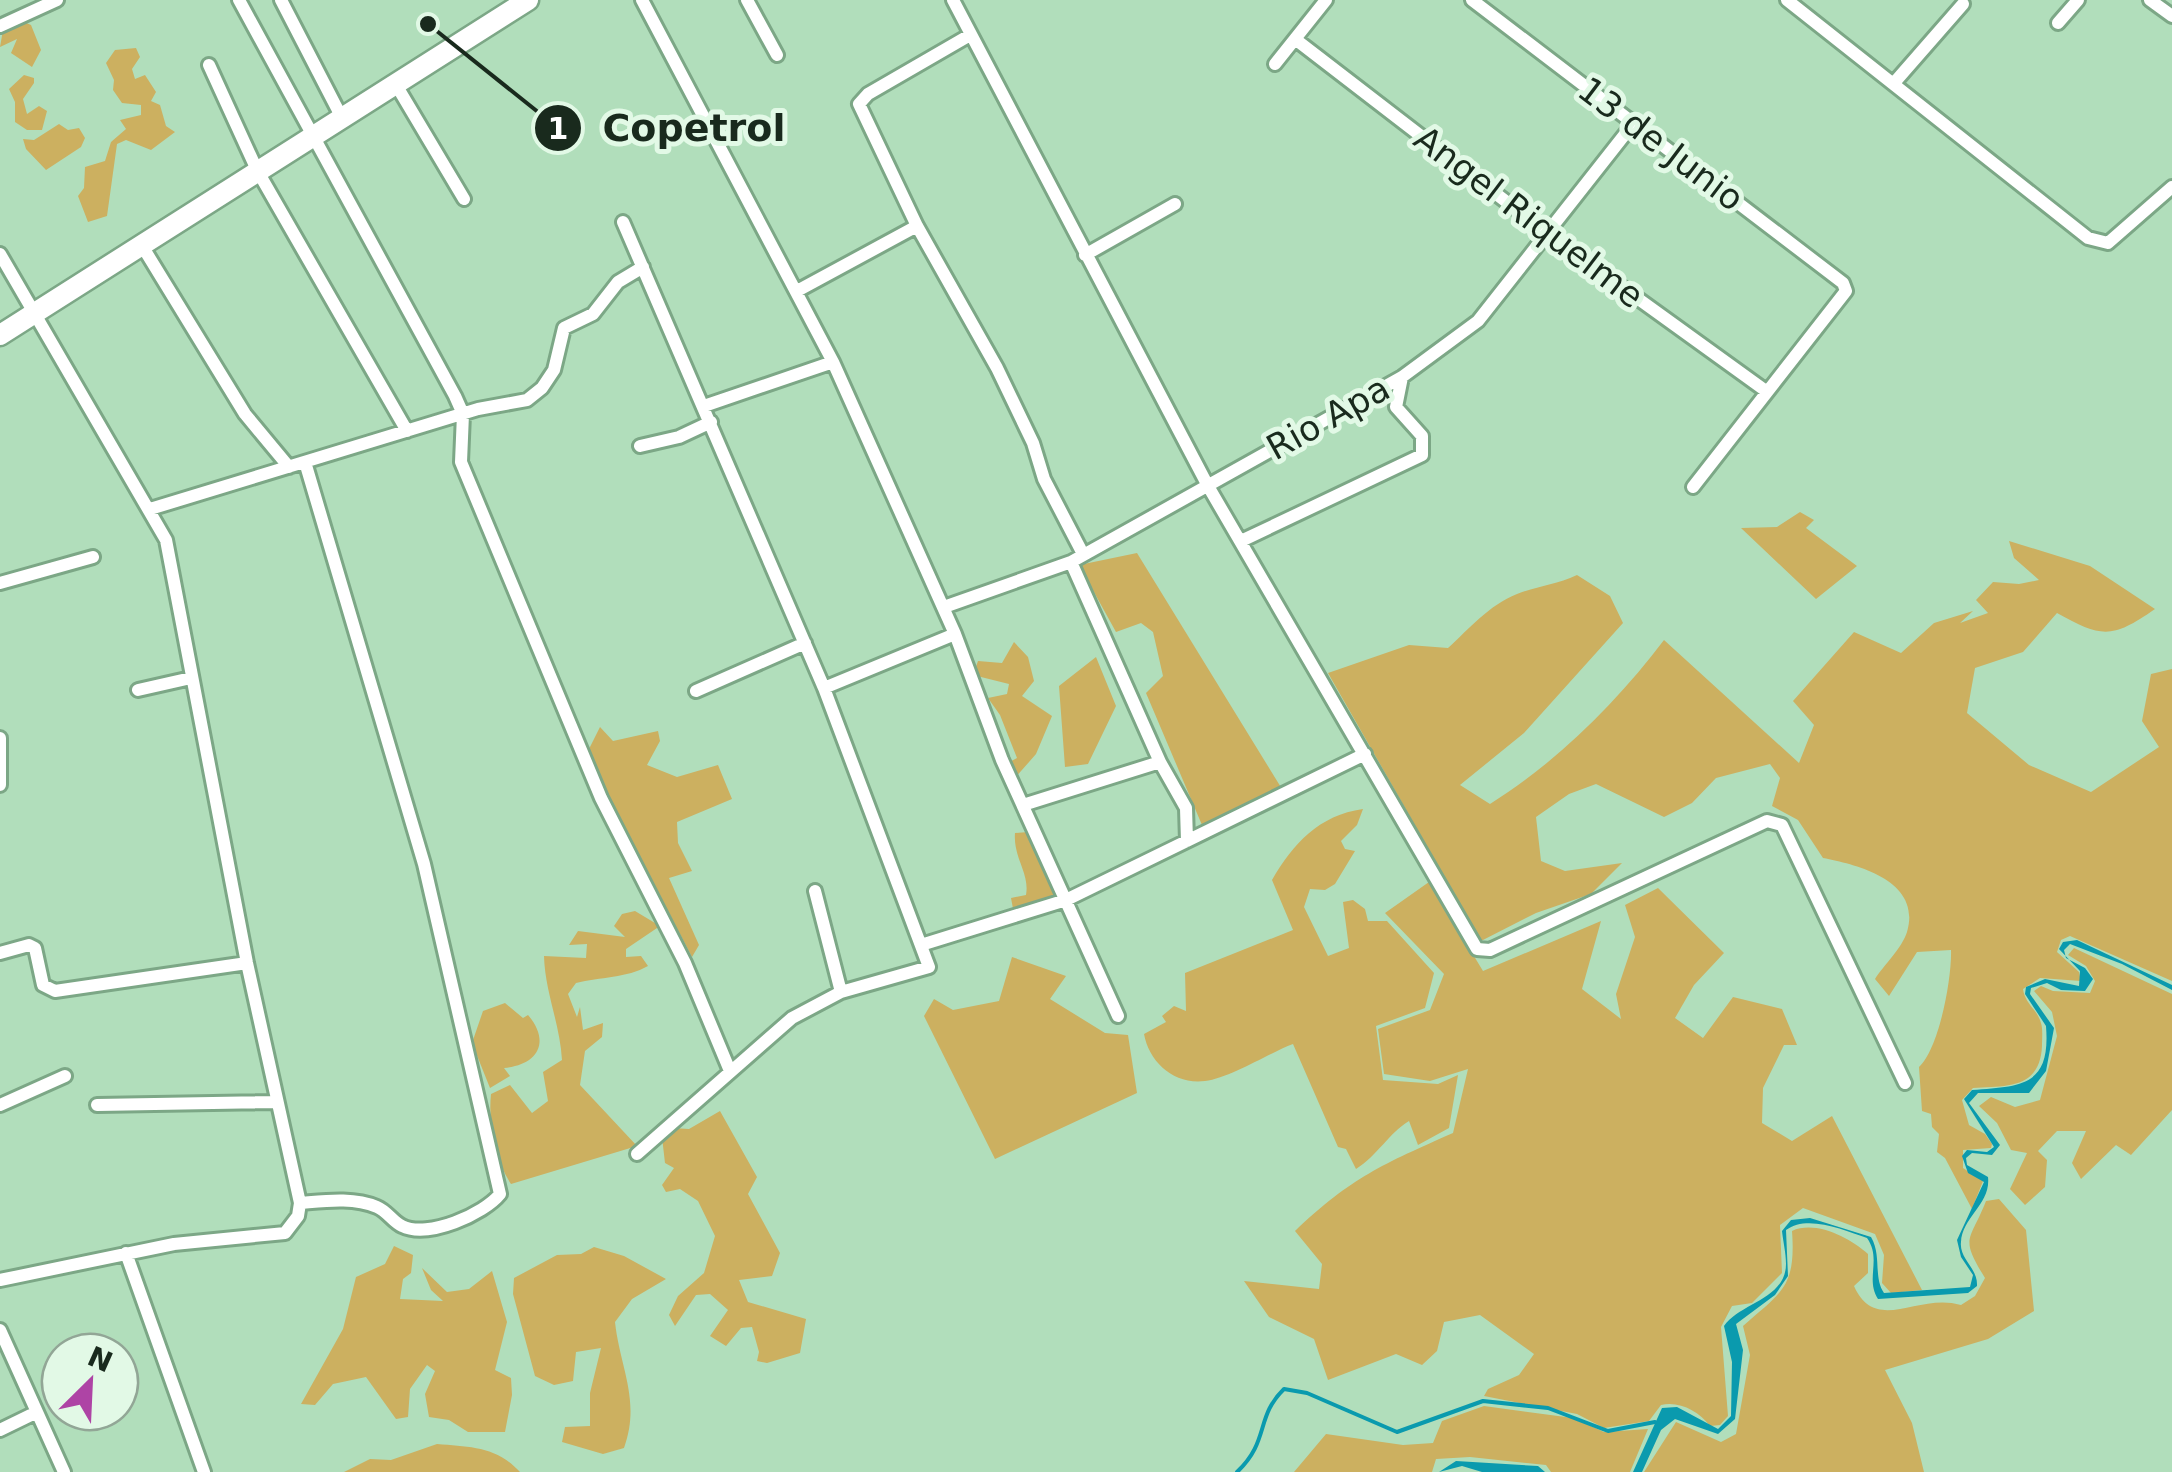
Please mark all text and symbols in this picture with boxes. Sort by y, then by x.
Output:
street label: 13 de Junio [1571,69,1751,219]
callout: Copetrol [533,94,806,162]
text: Copetrol [602,106,786,150]
text: 1 [548,111,568,146]
street label: Angel Riquelme [1407,118,1651,316]
street label: Rio Apa [1260,368,1396,468]
north arrow [40,1332,140,1432]
text: N [83,1340,117,1379]

